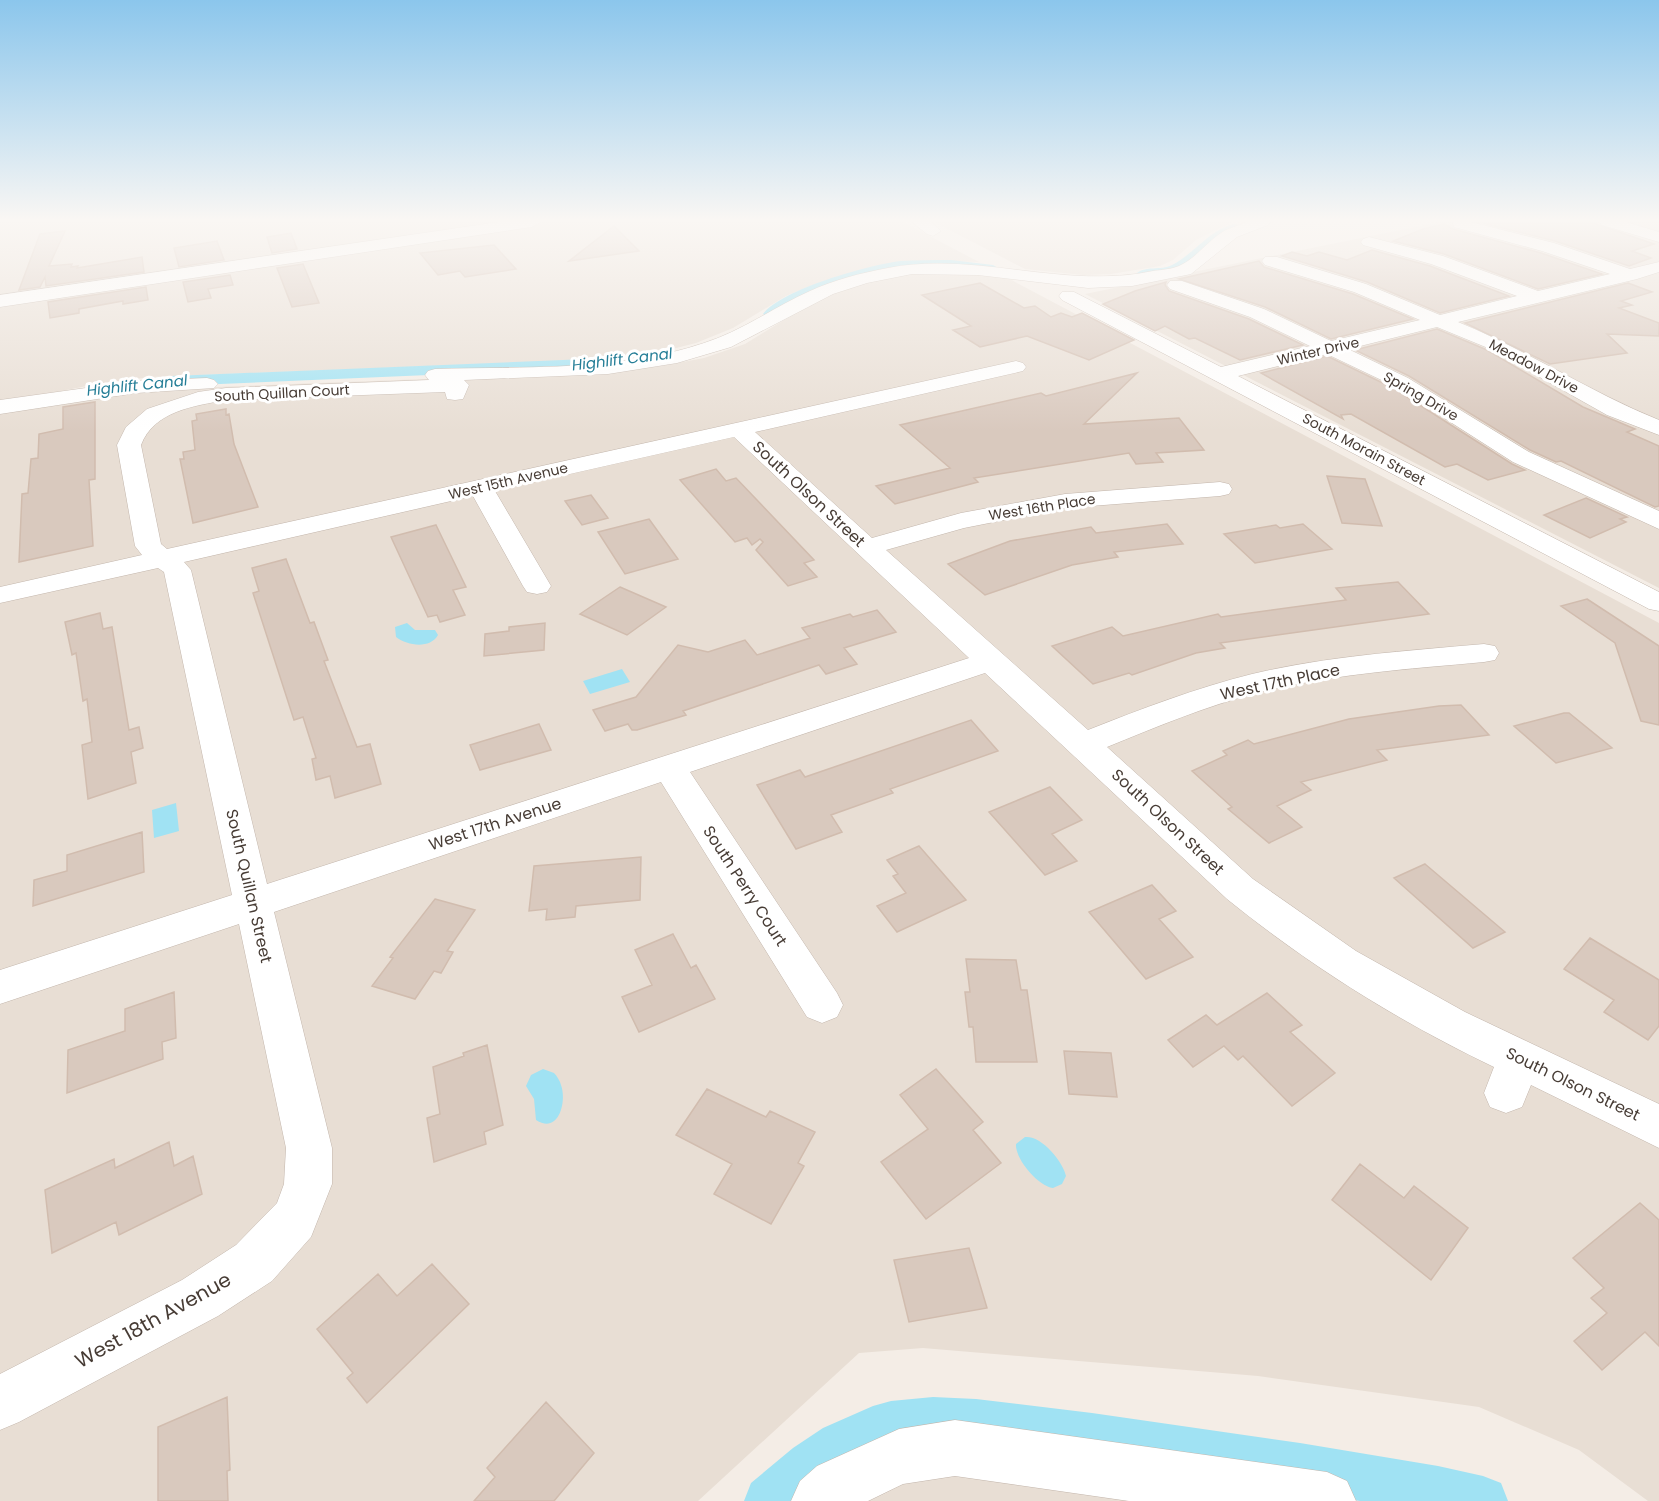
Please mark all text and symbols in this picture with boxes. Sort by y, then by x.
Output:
street label: Winter Drive [1275,332,1361,370]
street label: Meadow Drive [1486,334,1583,398]
water label: Highlift Canal [570,342,674,376]
street label: Spring Drive [1380,366,1462,426]
water label: Highlift Canal [86,369,189,401]
street label: South Quillan Court [214,379,350,407]
street label: South Morain Street [1299,408,1429,490]
street label: South Olson Street [748,436,871,553]
street label: West 15th Avenue [446,457,570,504]
street label: West 16th Place [987,489,1097,525]
street label: West 17th Place [1218,658,1342,706]
street label: South Olson Street [1107,764,1230,881]
street label: West 17th Avenue [426,792,564,856]
street label: South Quillan Street [220,807,278,965]
street label: South Perry Court [697,821,793,951]
street label: South Olson Street [1502,1042,1644,1127]
street label: West 18th Avenue [70,1265,236,1375]

